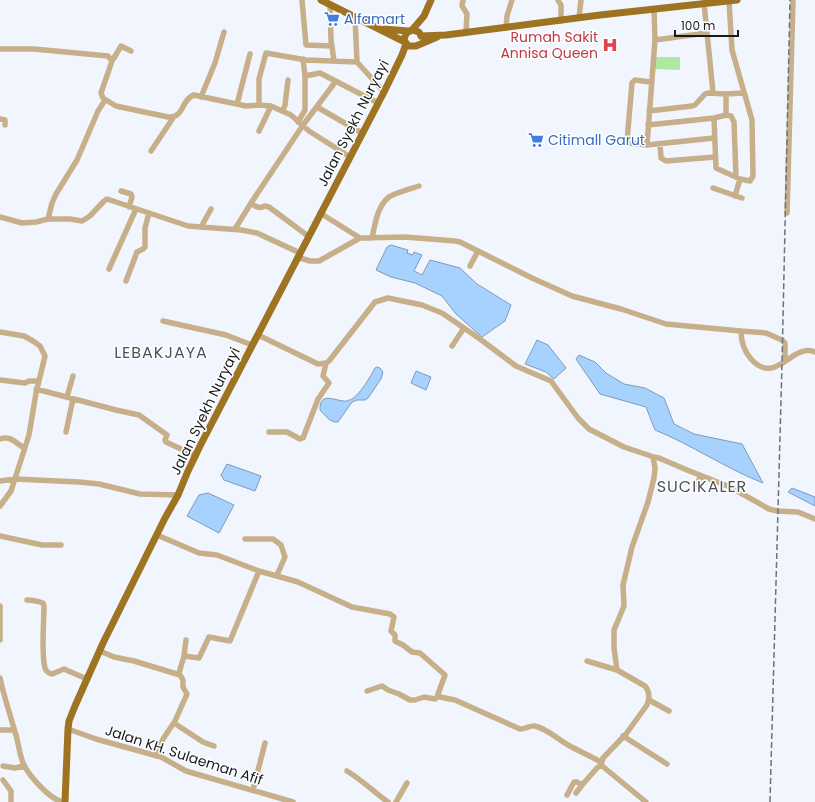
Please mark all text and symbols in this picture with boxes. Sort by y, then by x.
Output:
place label: Alfamart [344,9,405,29]
supermarket icon: Alfamart [323,10,341,28]
scale bar [675,12,738,38]
text: 100 m [681,17,715,34]
place label: Rumah Sakit Annisa Queen [500,27,598,63]
hospital icon: Rumah Sakit Annisa Queen [601,36,619,54]
street label: Jalan Syekh Nuryayi [312,56,394,190]
place label: Citimall Garut [548,130,645,150]
supermarket icon: Citimall Garut [527,131,545,149]
district label: LEBAKJAYA [114,341,208,364]
street label: Jalan Syekh Nuryayi [165,344,245,478]
district label: SUCIKALER [657,475,747,498]
street label: Jalan KH. Sulaeman Afif [103,720,266,790]

